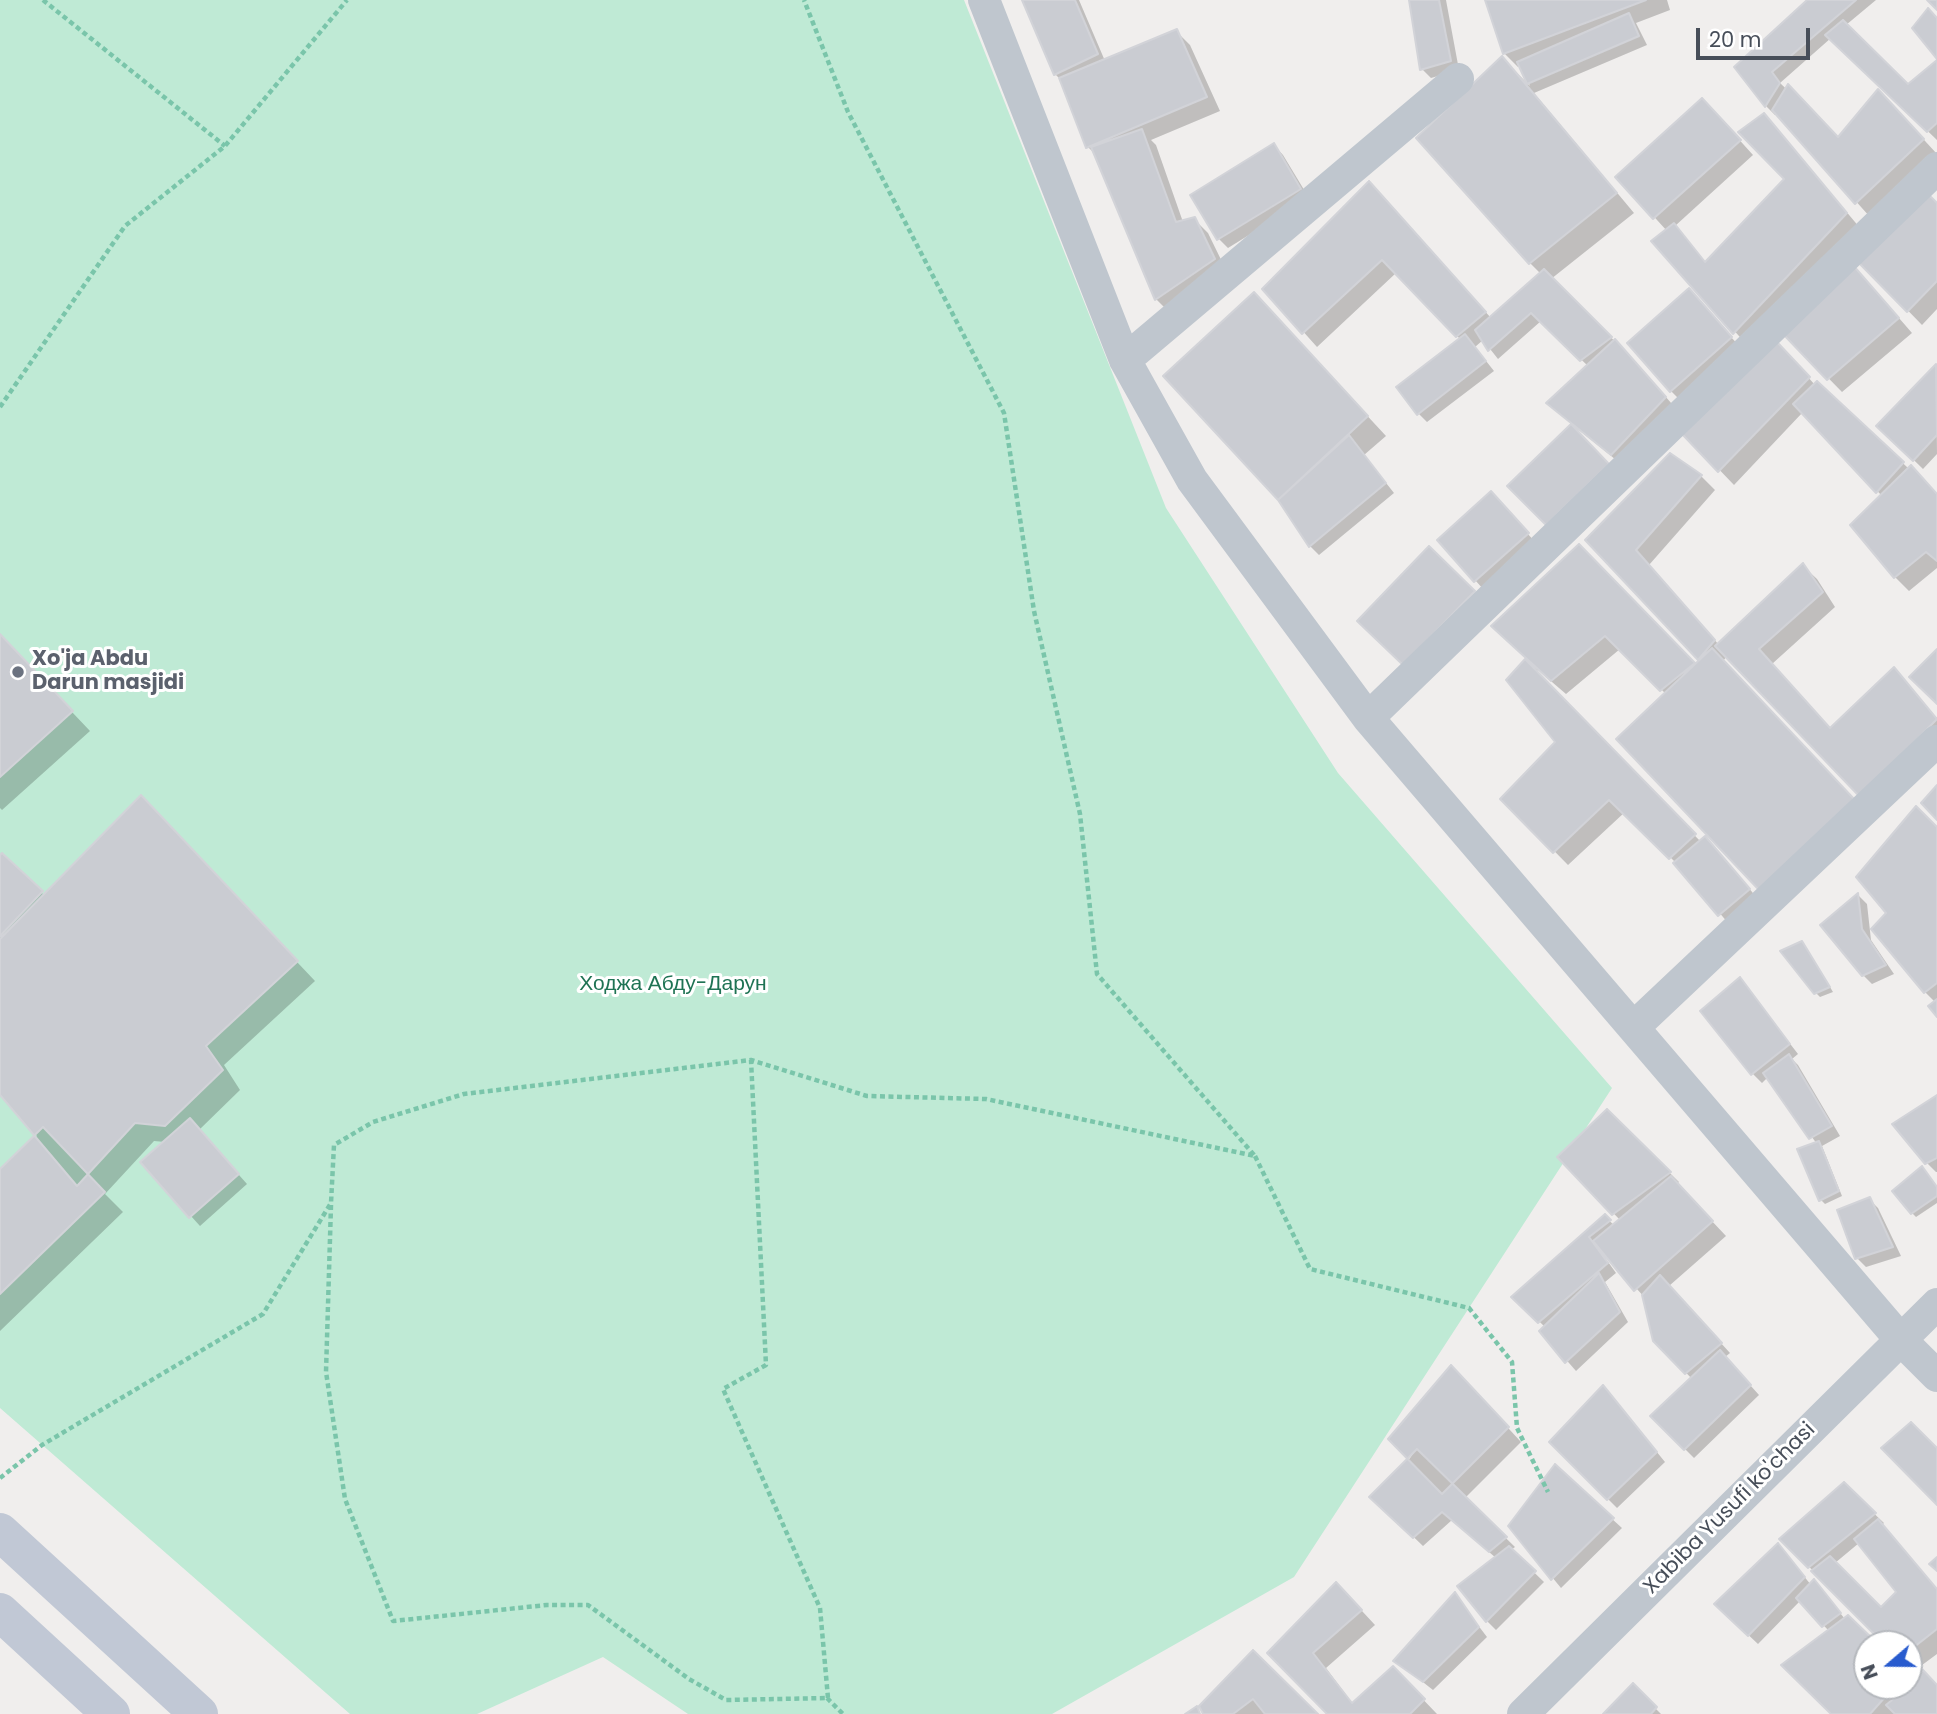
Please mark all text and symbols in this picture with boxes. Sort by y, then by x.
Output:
scale bar [1699,14,1813,58]
text: 20 m [1709,25,1762,54]
place label: Xo'ja Abdu Darun masjidi [32,647,184,697]
marker: Xo'ja Abdu Darun masjidi [10,664,26,680]
park label: Ходжа Абду-Дарун [579,972,767,998]
street label: Xabiba Yusufi ko'chasi [1639,1418,1821,1600]
north arrow [1853,1630,1923,1700]
text: N [1855,1660,1885,1683]

